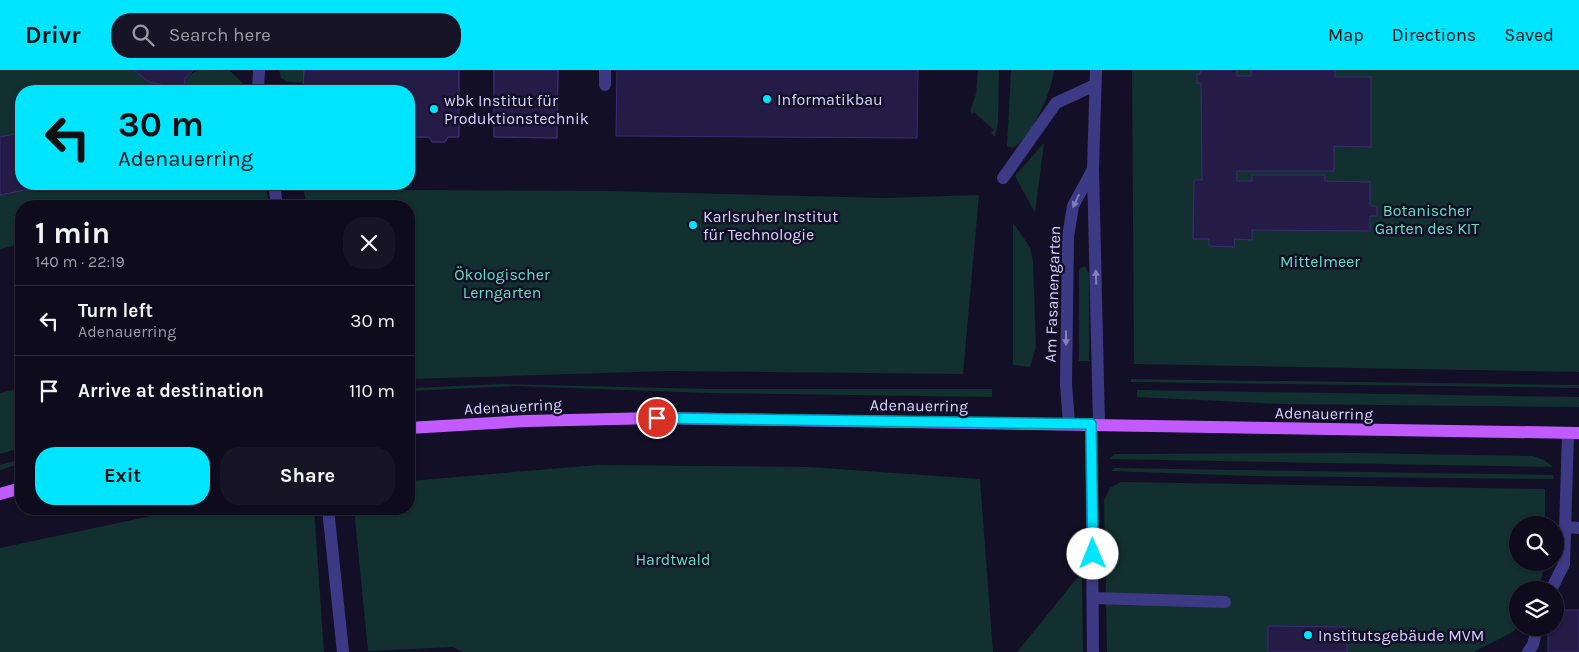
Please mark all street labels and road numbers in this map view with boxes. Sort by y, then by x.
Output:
street label: Am Fasanengarten [1041,225,1064,363]
street label: Adenauerring [463,394,563,419]
street label: Adenauerring [870,395,968,416]
street label: Adenauerring [1275,403,1373,424]

